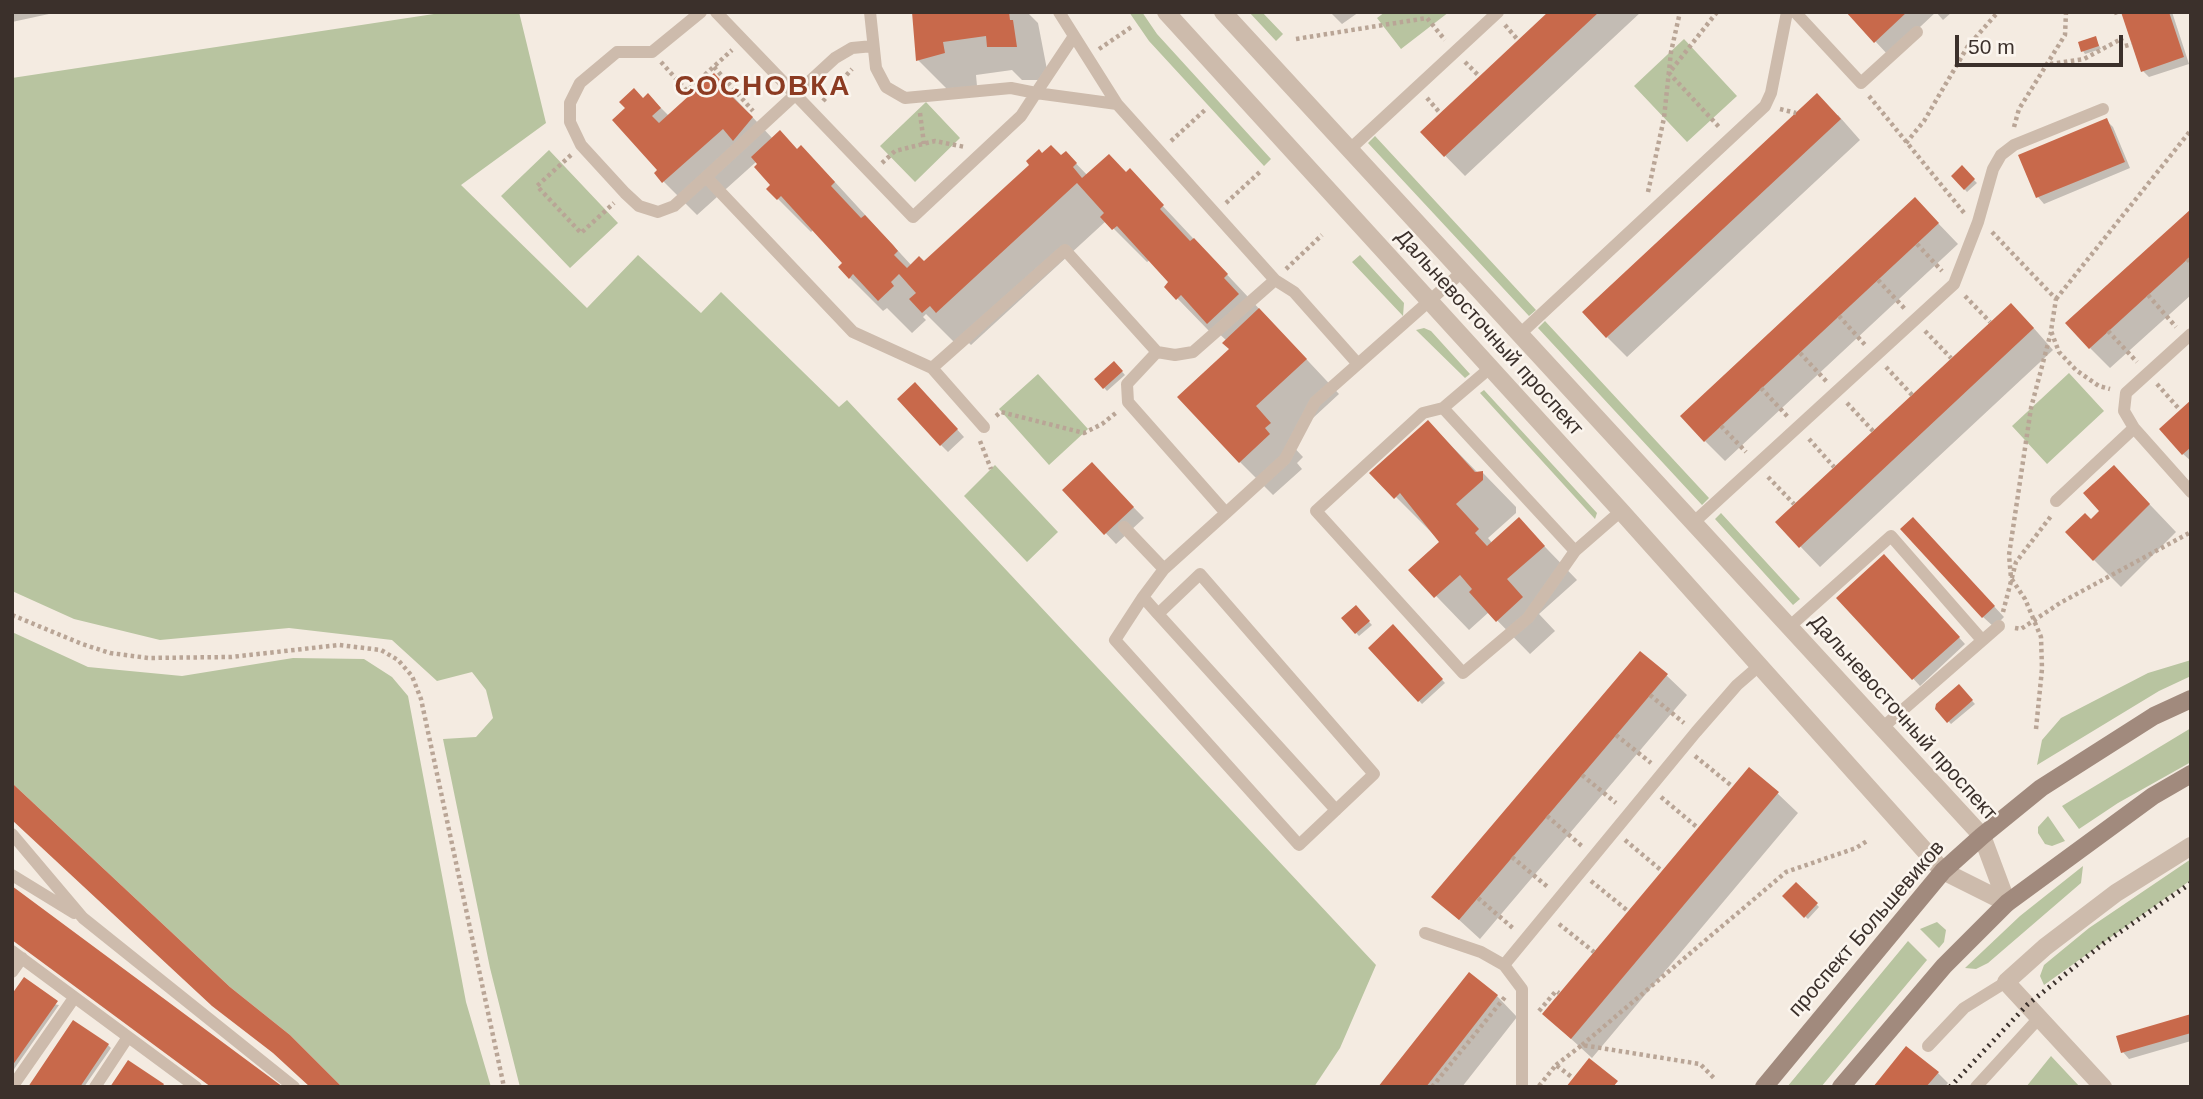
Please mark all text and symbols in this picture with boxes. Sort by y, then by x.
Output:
scale bar [1958,21,2126,65]
text: 50 m [1968,35,2015,58]
district label: СОСНОВКА [675,70,851,104]
street label: Дальневосточный проспект [1390,225,1588,441]
street label: Дальневосточный проспект [1804,610,2002,826]
street label: проспект Большевиков [1784,836,1950,1022]

